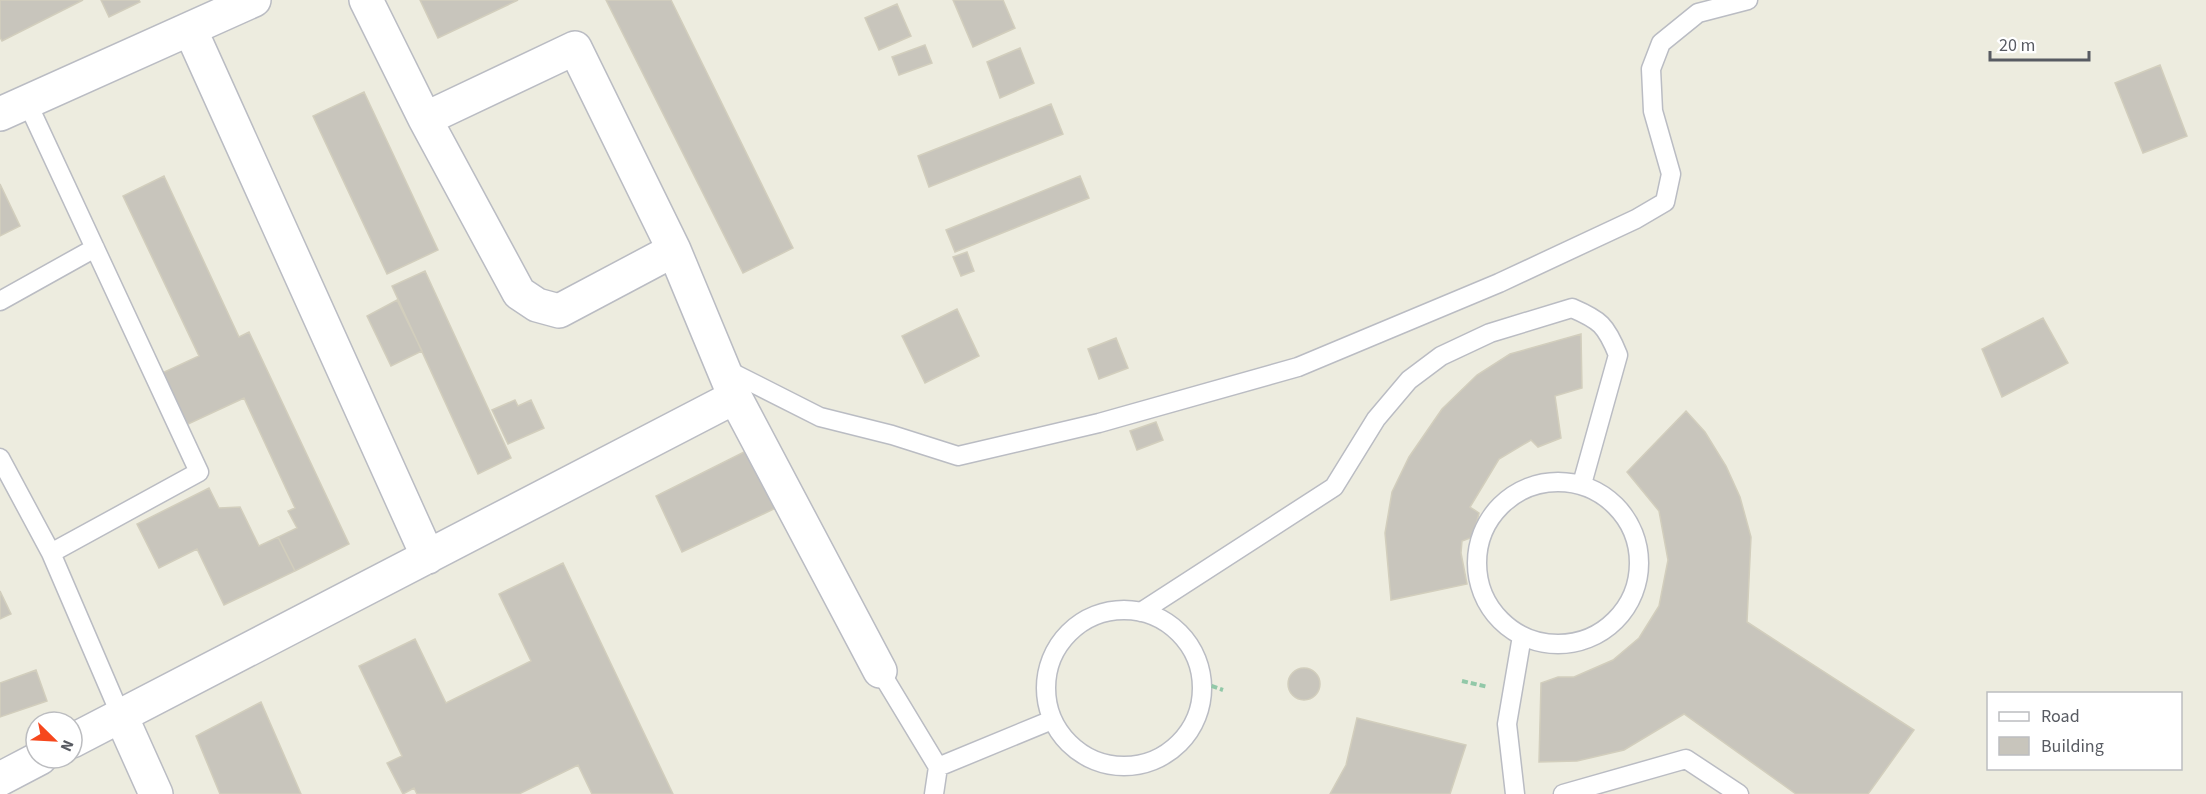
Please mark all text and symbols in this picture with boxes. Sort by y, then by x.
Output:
scale bar [1990,24,2089,62]
text: 20 m [1999,33,2035,58]
legend [1987,692,2182,770]
text: Road [2041,704,2080,729]
north arrow [24,710,84,770]
text: Building [2041,734,2104,759]
text: N [55,736,79,755]

